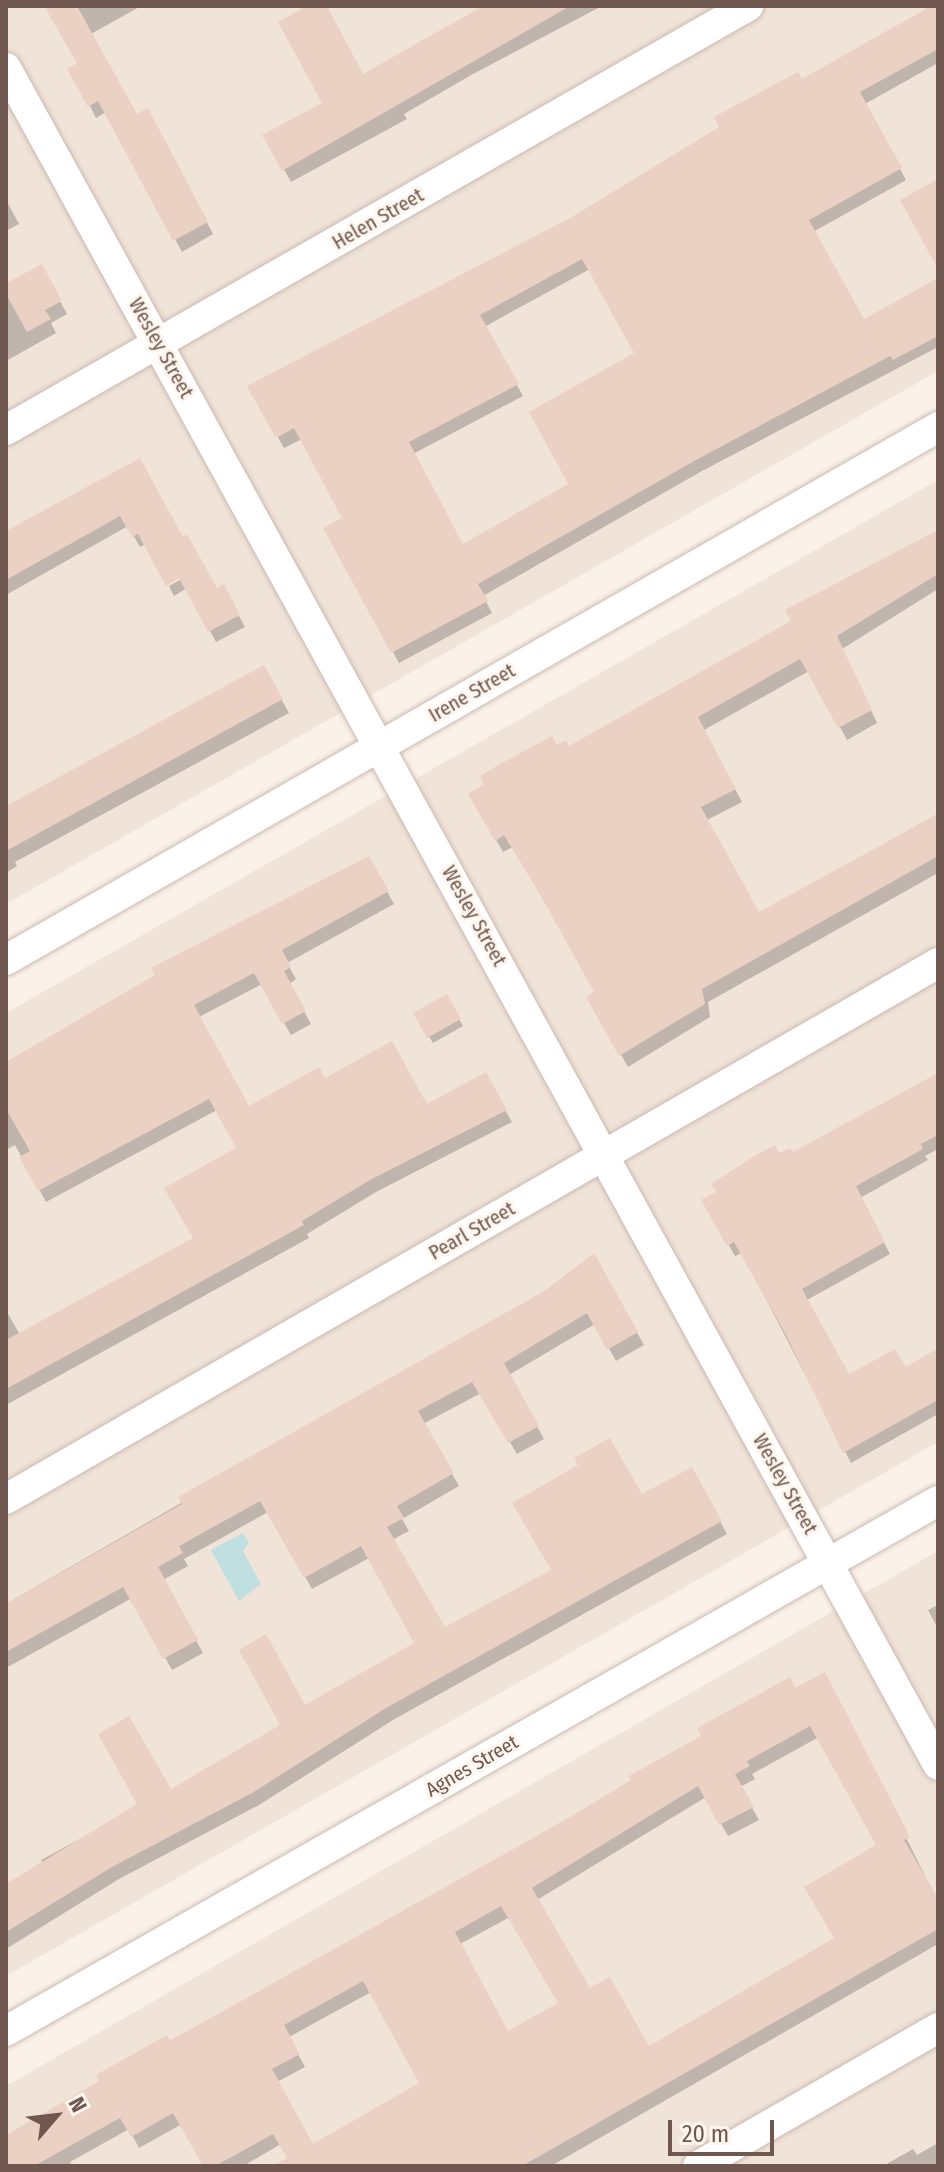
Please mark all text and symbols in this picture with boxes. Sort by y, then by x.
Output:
street label: Helen Street [328,183,428,255]
street label: Wesley Street [124,294,198,402]
street label: Irene Street [425,659,519,727]
street label: Wesley Street [437,862,511,970]
street label: Pearl Street [425,1197,519,1265]
street label: Wesley Street [748,1430,822,1538]
street label: Agnes Street [422,1730,522,1802]
north arrow [16,2076,96,2156]
text: N [63,2092,93,2117]
scale bar [672,2104,778,2154]
text: 20 m [682,2120,729,2148]

